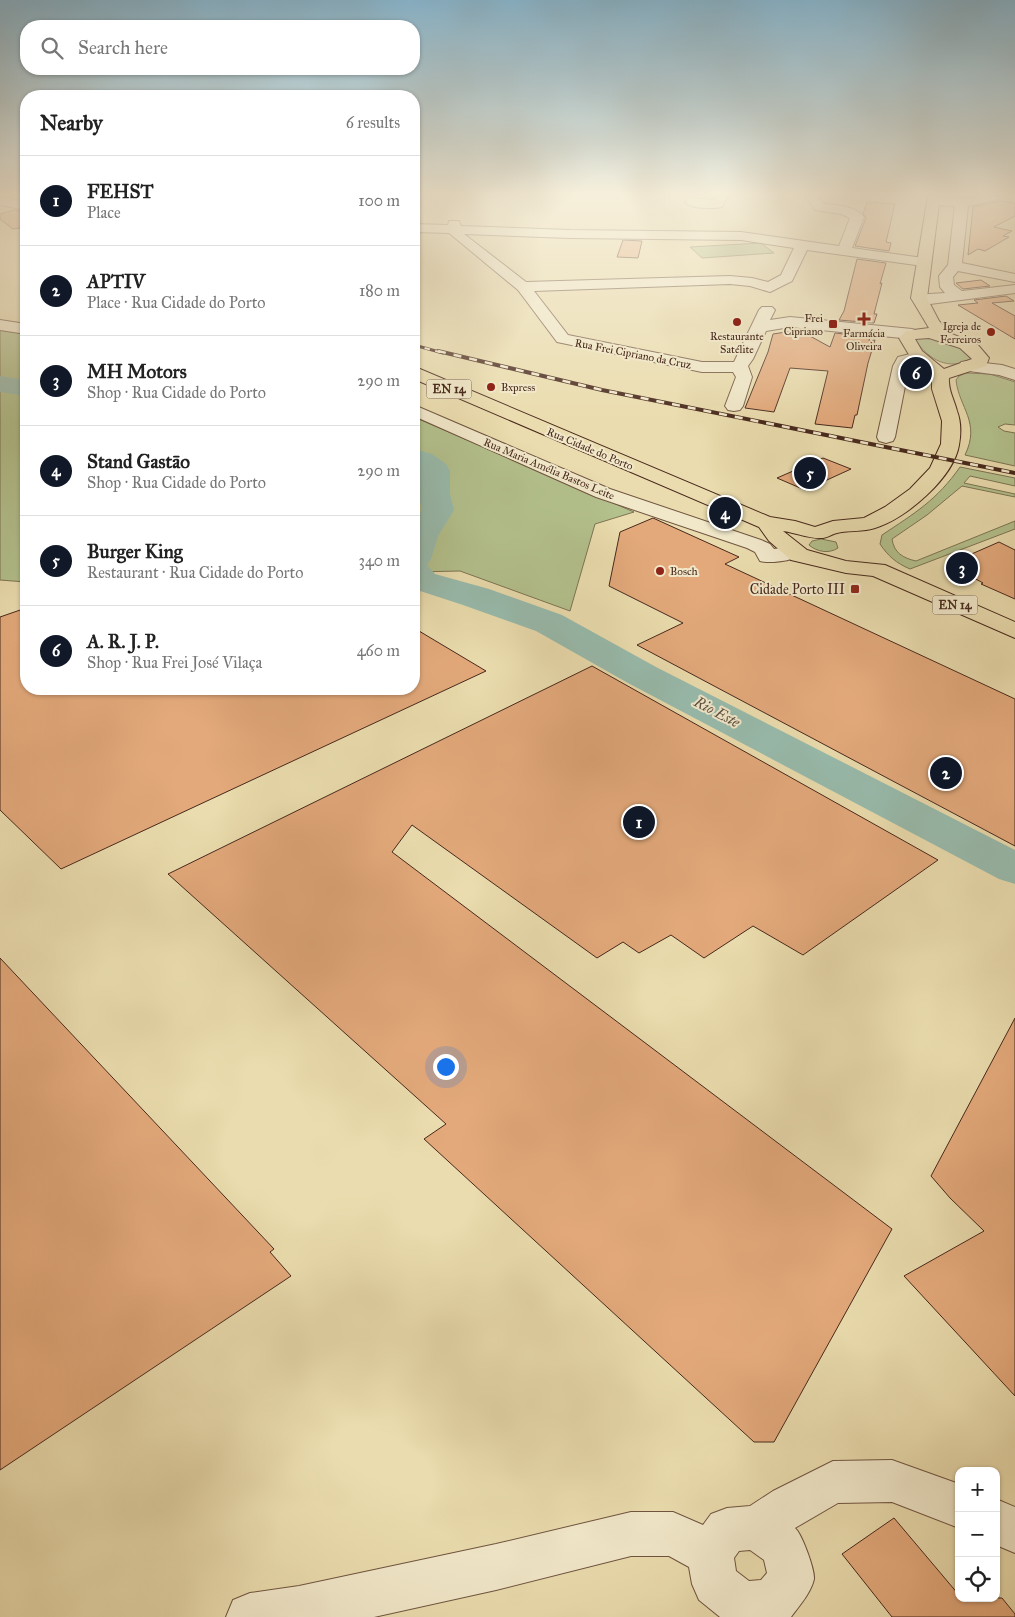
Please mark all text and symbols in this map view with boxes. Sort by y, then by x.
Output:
search box [20,20,420,75]
icon: search [38,34,66,62]
text: Search here [78,36,168,59]
text: Nearby [40,110,103,136]
text: 6 results [346,113,400,132]
text: FEHST [87,180,153,203]
text: 1 [53,191,59,210]
text: 100 m [358,191,400,210]
text: Place [87,203,121,222]
text: APTIV [87,270,145,293]
text: 2 [52,281,60,300]
text: 180 m [359,281,400,300]
text: Place · Rua Cidade do Porto [87,293,265,312]
place label: Frei Cipriano [784,312,823,338]
marker: Farmácia Oliveira [858,313,870,325]
marker: Restaurante Satélite [731,316,743,328]
marker: Frei Cipriano [827,318,839,330]
place label: Igreja de Ferreiros [940,320,981,346]
marker: Igreja de Ferreiros [985,326,997,338]
place label: Farmácia Oliveira [843,327,885,353]
place label: Restaurante Satélite [710,330,764,356]
street label: Rua Frei Cipriano da Cruz [574,336,692,372]
pin: 6 [900,354,932,392]
text: MH Motors [87,360,187,383]
text: 3 [53,371,59,390]
text: 290 m [357,371,400,390]
road number: EN 14 [426,379,472,398]
marker: Bxpress [485,381,497,393]
place label: Bxpress [501,381,535,394]
text: Shop · Rua Cidade do Porto [87,383,266,402]
street label: Rua Cidade do Porto [545,425,635,473]
street label: Rua Maria Amélia Bastos Leite [482,435,617,503]
text: Stand Gastāo [87,450,190,473]
pin: 5 [794,454,826,492]
text: 4 [52,461,60,480]
text: 290 m [357,461,400,480]
text: Shop · Rua Cidade do Porto [87,473,266,492]
pin: 4 [709,494,741,532]
text: Burger King [87,540,183,563]
pin: 3 [946,549,978,587]
text: 5 [52,551,60,570]
text: 340 m [358,551,400,570]
text: Restaurant · Rua Cidade do Porto [87,563,303,582]
marker: Bosch [654,565,666,577]
place label: Bosch [670,565,698,578]
place label: Cidade Porto III [750,581,845,598]
marker: Cidade Porto III [849,583,861,595]
road number: EN 14 [932,596,978,614]
text: A. R. J. P. [87,630,159,653]
text: 6 [52,641,60,660]
text: 460 m [357,641,400,660]
text: Shop · Rua Frei José Vilaça [87,653,262,672]
water label: Rio Este [690,692,743,732]
pin: 2 [930,754,962,792]
pin: 1 [623,803,655,841]
your location [433,1054,459,1080]
map controls [955,1467,1000,1602]
button: + [955,1467,1000,1512]
button: − [955,1512,1000,1557]
button: locate [955,1557,1000,1602]

